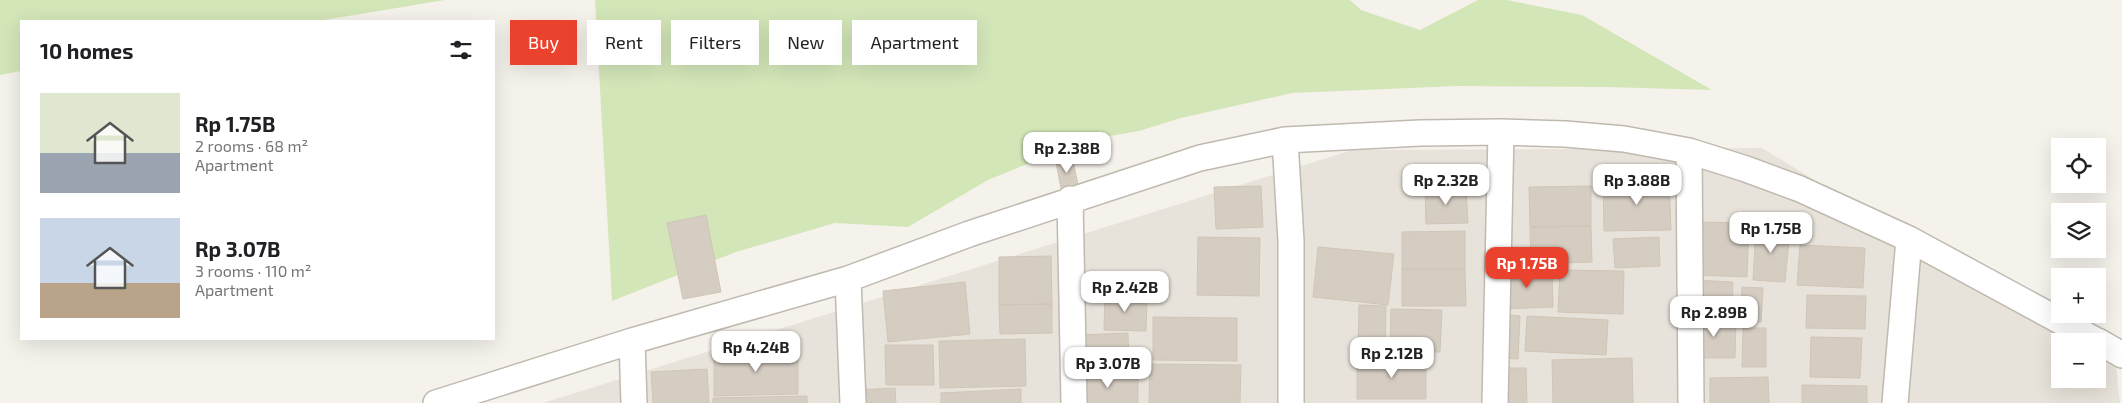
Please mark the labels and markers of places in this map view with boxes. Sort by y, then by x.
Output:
pin: Rp 2.38B [1015,132,1119,174]
pin: Rp 2.32B [1394,164,1498,206]
pin: Rp 3.88B [1585,164,1689,206]
pin: Rp 1.75B [1719,212,1823,254]
pin: Rp 1.75B [1475,246,1579,289]
pin: Rp 2.42B [1073,270,1177,313]
pin: Rp 2.89B [1662,296,1766,338]
pin: Rp 4.24B [704,330,808,373]
pin: Rp 2.12B [1340,336,1444,379]
pin: Rp 3.07B [1056,346,1160,389]

